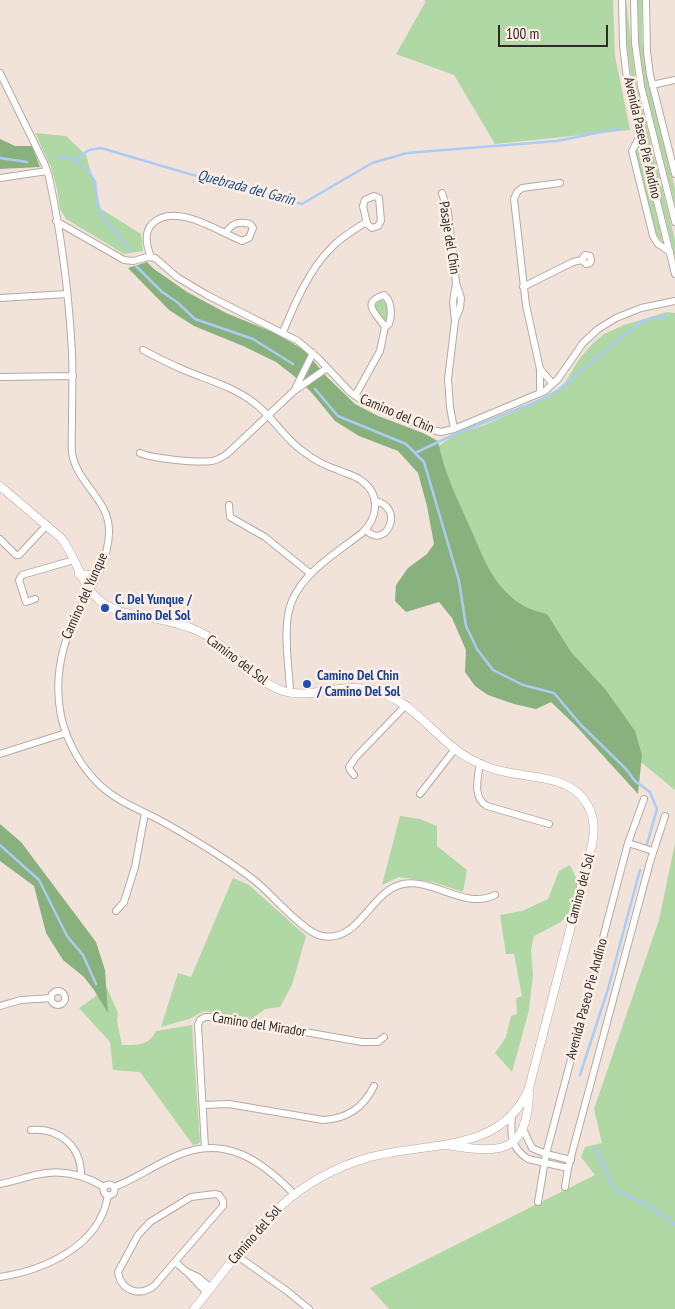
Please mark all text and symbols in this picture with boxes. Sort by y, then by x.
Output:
scale bar [500,15,610,47]
text: 100 m [506,24,539,43]
street label: Avenida Paseo Pie Andino [620,76,664,200]
water label: Quebrada del Garin [195,166,297,210]
street label: Pasaje del Chin [435,200,463,276]
street label: Camino del Chin [357,391,437,437]
street label: Camino del Yunque [58,550,112,642]
place label: C. Del Yunque / Camino Del Sol [115,592,192,624]
marker: C. Del Yunque / Camino Del Sol [99,602,111,614]
street label: Camino del Sol [203,631,271,689]
place label: Camino Del Chin / Camino Del Sol [317,668,400,700]
marker: Camino Del Chin / Camino Del Sol [301,678,313,690]
street label: Camino del Sol [564,852,598,926]
street label: Avenida Paseo Pie Andino [563,937,611,1061]
street label: Camino del Mirador [211,1009,307,1041]
street label: Camino del Sol [225,1202,285,1268]

